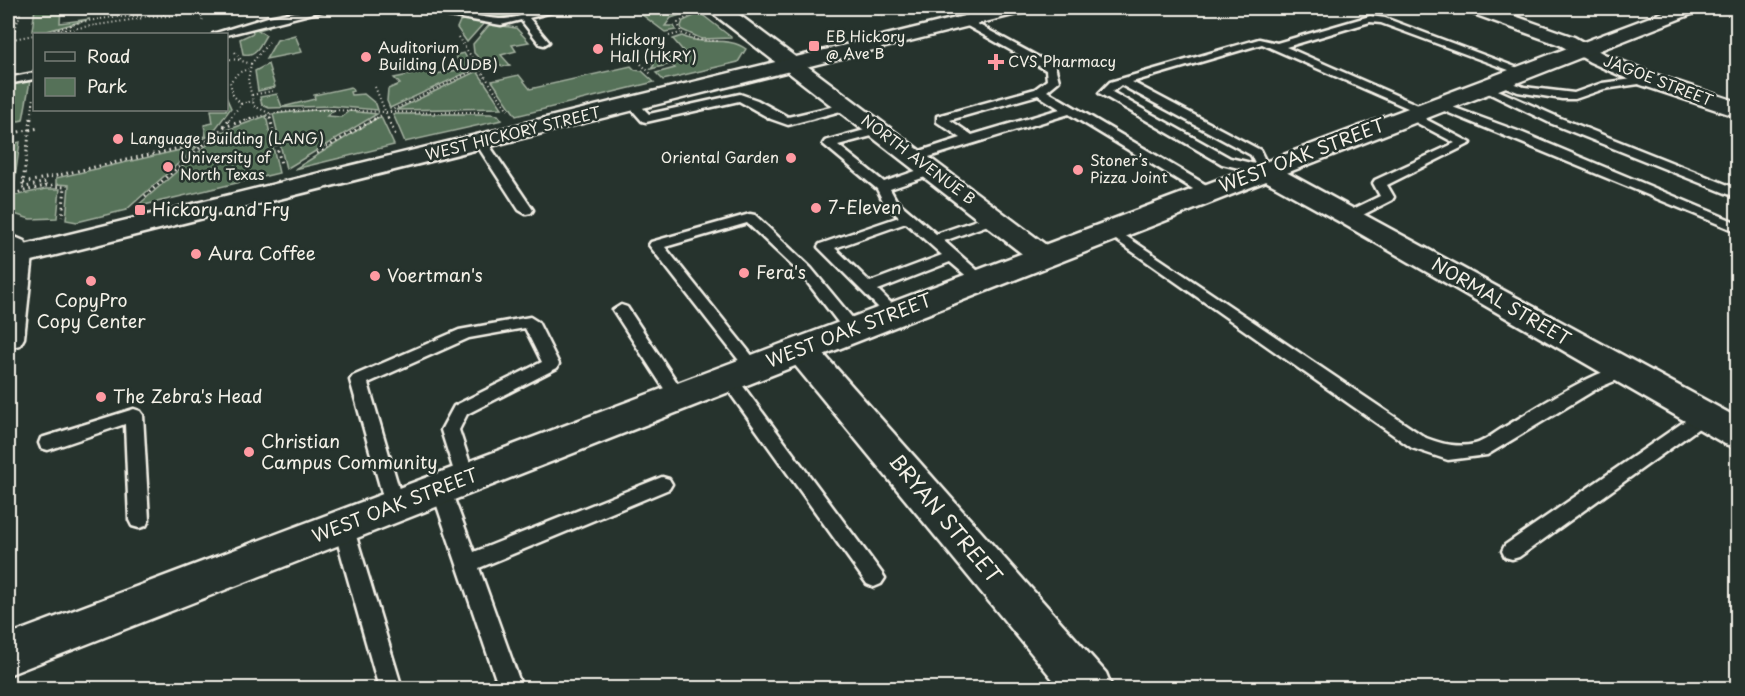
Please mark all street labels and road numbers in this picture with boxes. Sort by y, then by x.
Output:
street label: JAGOE STREET [1601,48,1717,111]
street label: WEST HICKORY STREET [423,99,603,165]
street label: NORTH AVENUE B [857,108,981,209]
street label: WEST OAK STREET [1215,110,1389,199]
street label: NORMAL STREET [1427,250,1577,352]
street label: WEST OAK STREET [762,285,936,374]
street label: BRYAN STREET [882,446,1011,590]
street label: WEST OAK STREET [308,460,482,549]

